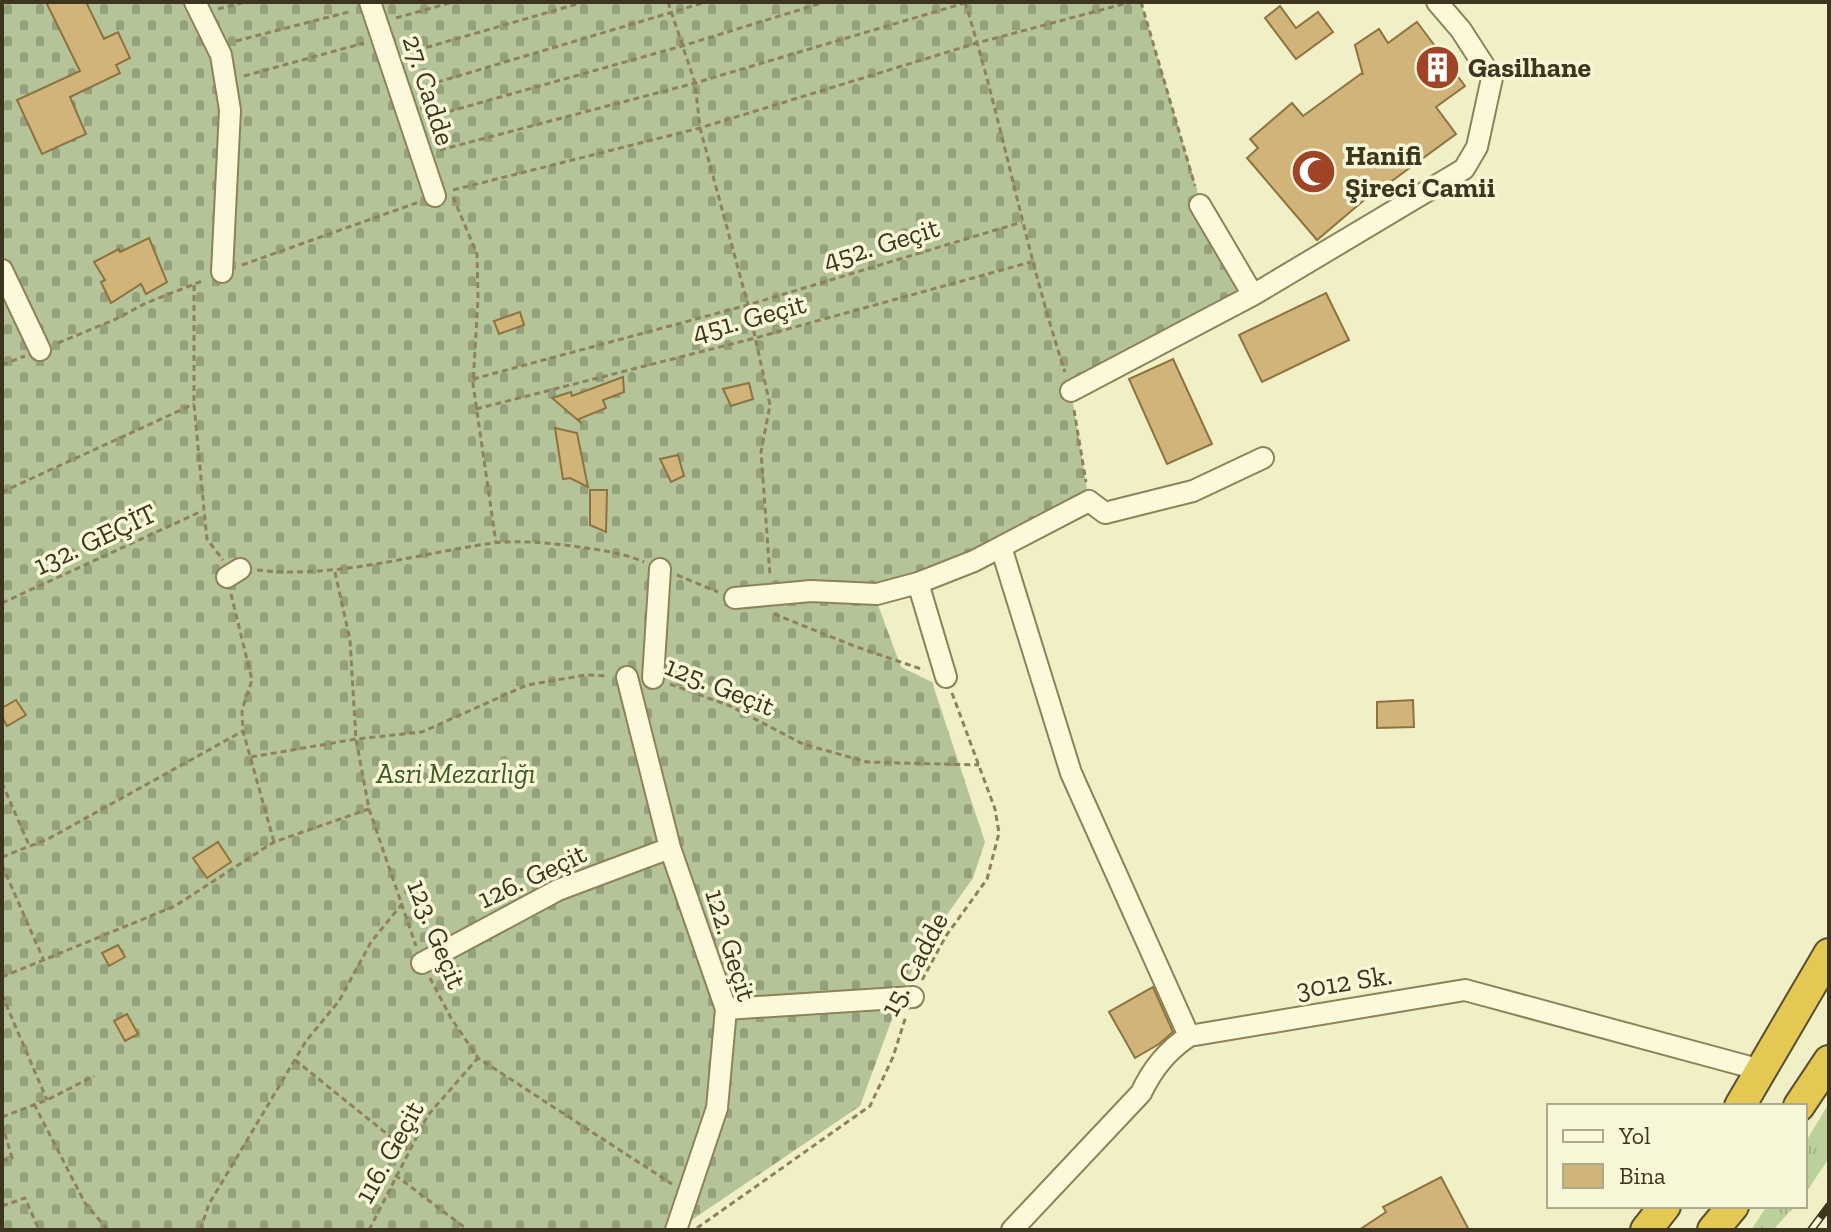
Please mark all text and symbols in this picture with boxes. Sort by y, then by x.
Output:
street label: 27. Cadde [396,31,462,149]
building icon: Gasilhane [1413,43,1461,91]
place label: Gasilhane [1468,51,1591,84]
place label: Hanifi Şireci Camii [1345,139,1495,204]
mosque icon: Hanifi Şireci Camii [1290,147,1338,195]
street label: 452. Geçit [819,211,944,277]
street label: 451. Geçit [689,287,810,349]
street label: 132. GEÇİT [28,496,162,582]
street label: 125. Geçit [660,649,780,723]
park label: Asri Mezarlığı [375,757,536,790]
street label: 126. Geçit [473,836,592,915]
street label: 123. Geçit [400,875,474,994]
street label: 122. Geçit [698,885,764,1006]
street label: 15. Cadde [873,906,955,1022]
street label: 3012 Sk. [1294,958,1394,1006]
street label: 116. Geçit [347,1095,431,1209]
legend [1547,1104,1807,1208]
text: Yol [1618,1121,1651,1150]
text: Bina [1619,1161,1666,1190]

